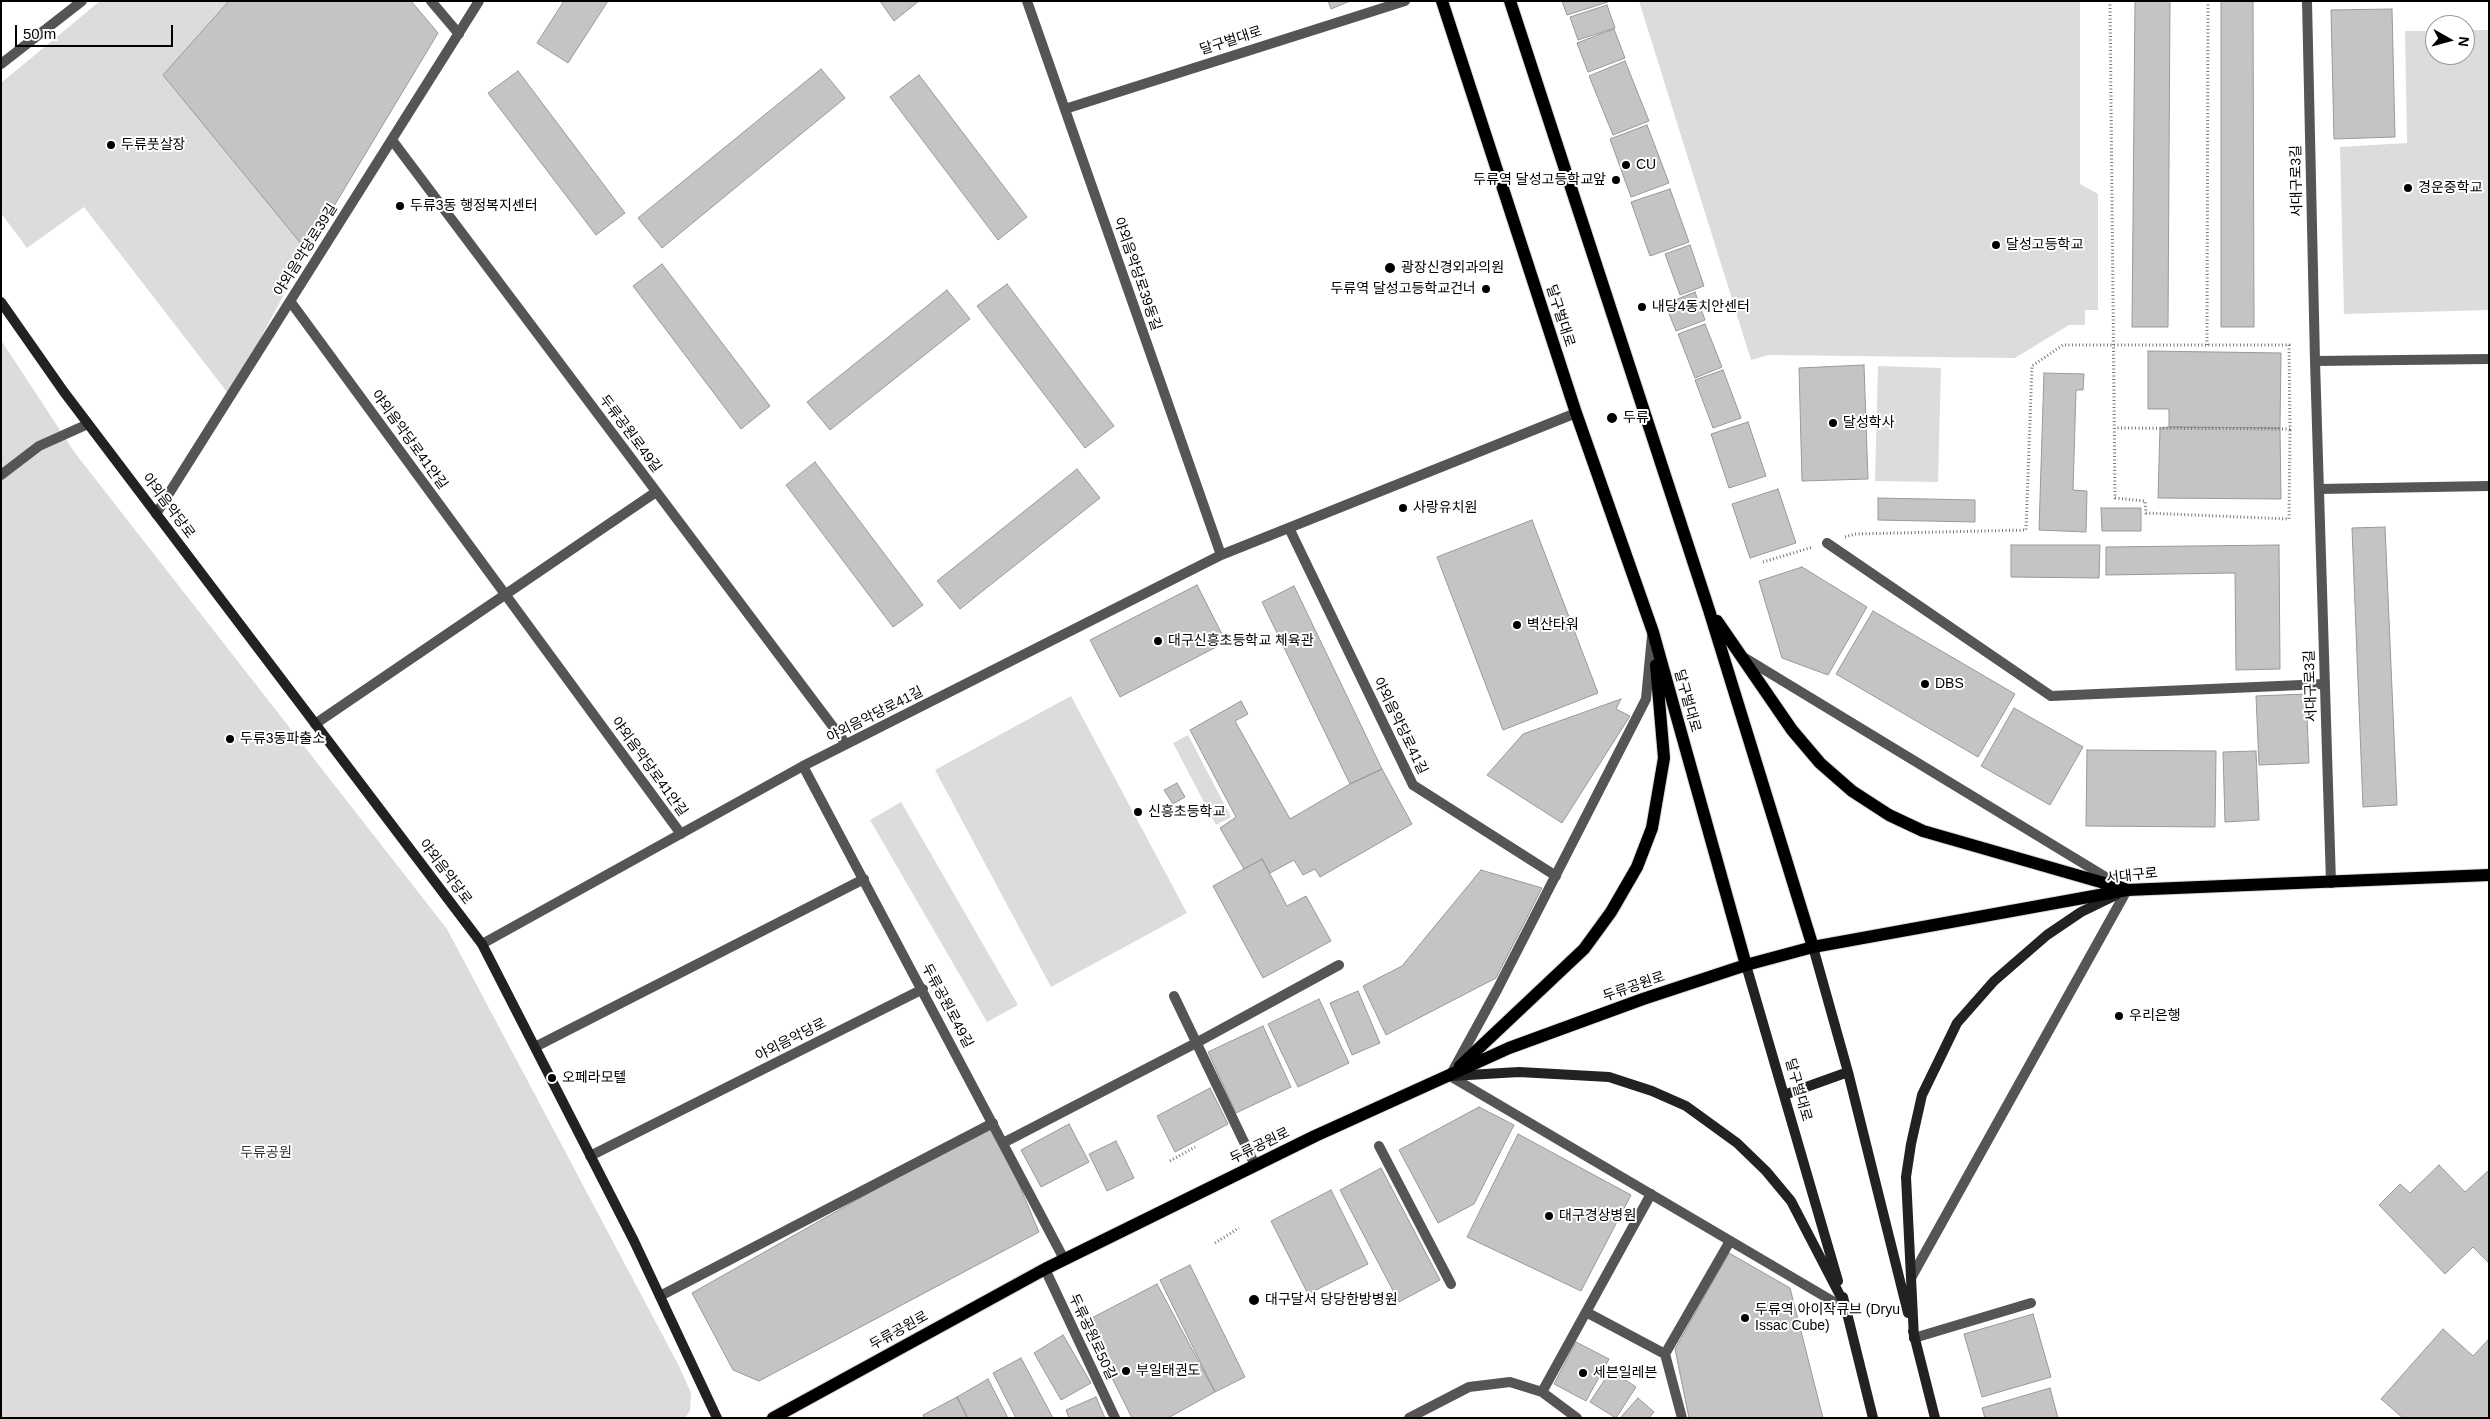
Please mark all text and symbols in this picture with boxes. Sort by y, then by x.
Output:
scale bar [18,15,175,47]
north arrow [2425,15,2475,65]
street label: 달구벌대로 [1198,23,1264,59]
text: 50 m [23,25,56,42]
text: N [2455,36,2472,48]
place label: 두류풋살장 [121,137,185,153]
marker: 두류풋살장 [105,139,117,151]
street label: 서대구로3길 [2288,145,2306,217]
place label: CU [1636,157,1656,173]
marker: CU [1620,159,1632,171]
place label: 두류역 달성고등학교앞 [1473,172,1606,188]
marker: 두류역 달성고등학교앞 [1610,174,1622,186]
place label: 경운중학교 [2418,180,2482,196]
marker: 경운중학교 [2402,182,2414,194]
place label: 두류3동 행정복지센터 [410,198,538,214]
marker: 두류3동 행정복지센터 [394,200,406,212]
street label: 야외음악당로39길 [271,201,341,299]
street label: 야외음악당로39동길 [1110,215,1164,333]
place label: 달성고등학교 [2006,237,2083,253]
marker: 달성고등학교 [1990,239,2002,251]
place label: 광장신경외과의원 [1401,260,1504,276]
marker: 광장신경외과의원 [1383,261,1397,275]
place label: 두류역 달성고등학교건너 [1330,281,1476,297]
marker: 두류역 달성고등학교건너 [1480,283,1492,295]
street label: 달구벌대로 [1542,283,1578,349]
place label: 내당4동치안센터 [1652,299,1750,315]
marker: 내당4동치안센터 [1636,301,1648,313]
street label: 야외음악당로41안길 [367,387,451,493]
street label: 두류공원로49길 [595,392,665,476]
place label: 두류 [1623,410,1649,426]
marker: 두류 [1605,411,1619,425]
place label: 달성학사 [1843,415,1895,431]
marker: 달성학사 [1827,417,1839,429]
street label: 야외음악당로 [138,470,198,542]
place label: 사랑유치원 [1413,500,1477,516]
marker: 사랑유치원 [1397,502,1409,514]
place label: 벽산타워 [1527,617,1579,633]
marker: 벽산타워 [1511,619,1523,631]
place label: 대구신흥초등학교 체육관 [1168,633,1314,649]
marker: 대구신흥초등학교 체육관 [1152,635,1164,647]
street label: 서대구로3길 [2301,650,2321,722]
street label: 달구벌대로 [1670,668,1704,734]
street label: 야외음악당로41길 [1369,675,1431,777]
place label: DBS [1935,676,1964,692]
marker: DBS [1919,678,1931,690]
street label: 야외음악당로41길 [824,684,926,746]
street label: 야외음악당로41안길 [607,714,691,820]
place label: 두류3동파출소 [240,731,325,747]
marker: 두류3동파출소 [224,733,236,745]
place label: 신흥초등학교 [1148,804,1225,820]
marker: 신흥초등학교 [1132,806,1144,818]
street label: 야외음악당로 [415,836,475,908]
street label: 서대구로 [2106,865,2158,887]
street label: 두류공원로49길 [918,961,976,1051]
street label: 두류공원로 [1601,969,1667,1005]
place label: 우리은행 [2129,1008,2181,1024]
marker: 우리은행 [2113,1010,2125,1022]
street label: 야외음악당로 [753,1015,829,1065]
street label: 달구벌대로 [1781,1057,1815,1123]
place label: 오페라모텔 [562,1070,626,1086]
marker: 오페라모텔 [546,1072,558,1084]
street label: 두류공원로 [1227,1124,1293,1168]
park label: 두류공원 [240,1145,292,1161]
place label: 대구경상병원 [1559,1208,1636,1224]
marker: 대구경상병원 [1543,1210,1555,1222]
street label: 두류공원로50길 [1065,1291,1119,1383]
place label: 대구달서 당당한방병원 [1265,1292,1398,1308]
marker: 대구달서 당당한방병원 [1247,1293,1261,1307]
place label: 두류역 아이작큐브 (Dryu Issac Cube) [1755,1302,1900,1334]
street label: 두류공원로 [867,1308,931,1354]
marker: 두류역 아이작큐브 (Dryu Issac Cube) [1739,1312,1751,1324]
place label: 부일태권도 [1136,1363,1200,1379]
marker: 부일태권도 [1120,1365,1132,1377]
place label: 세븐일레븐 [1593,1365,1657,1381]
marker: 세븐일레븐 [1577,1367,1589,1379]

